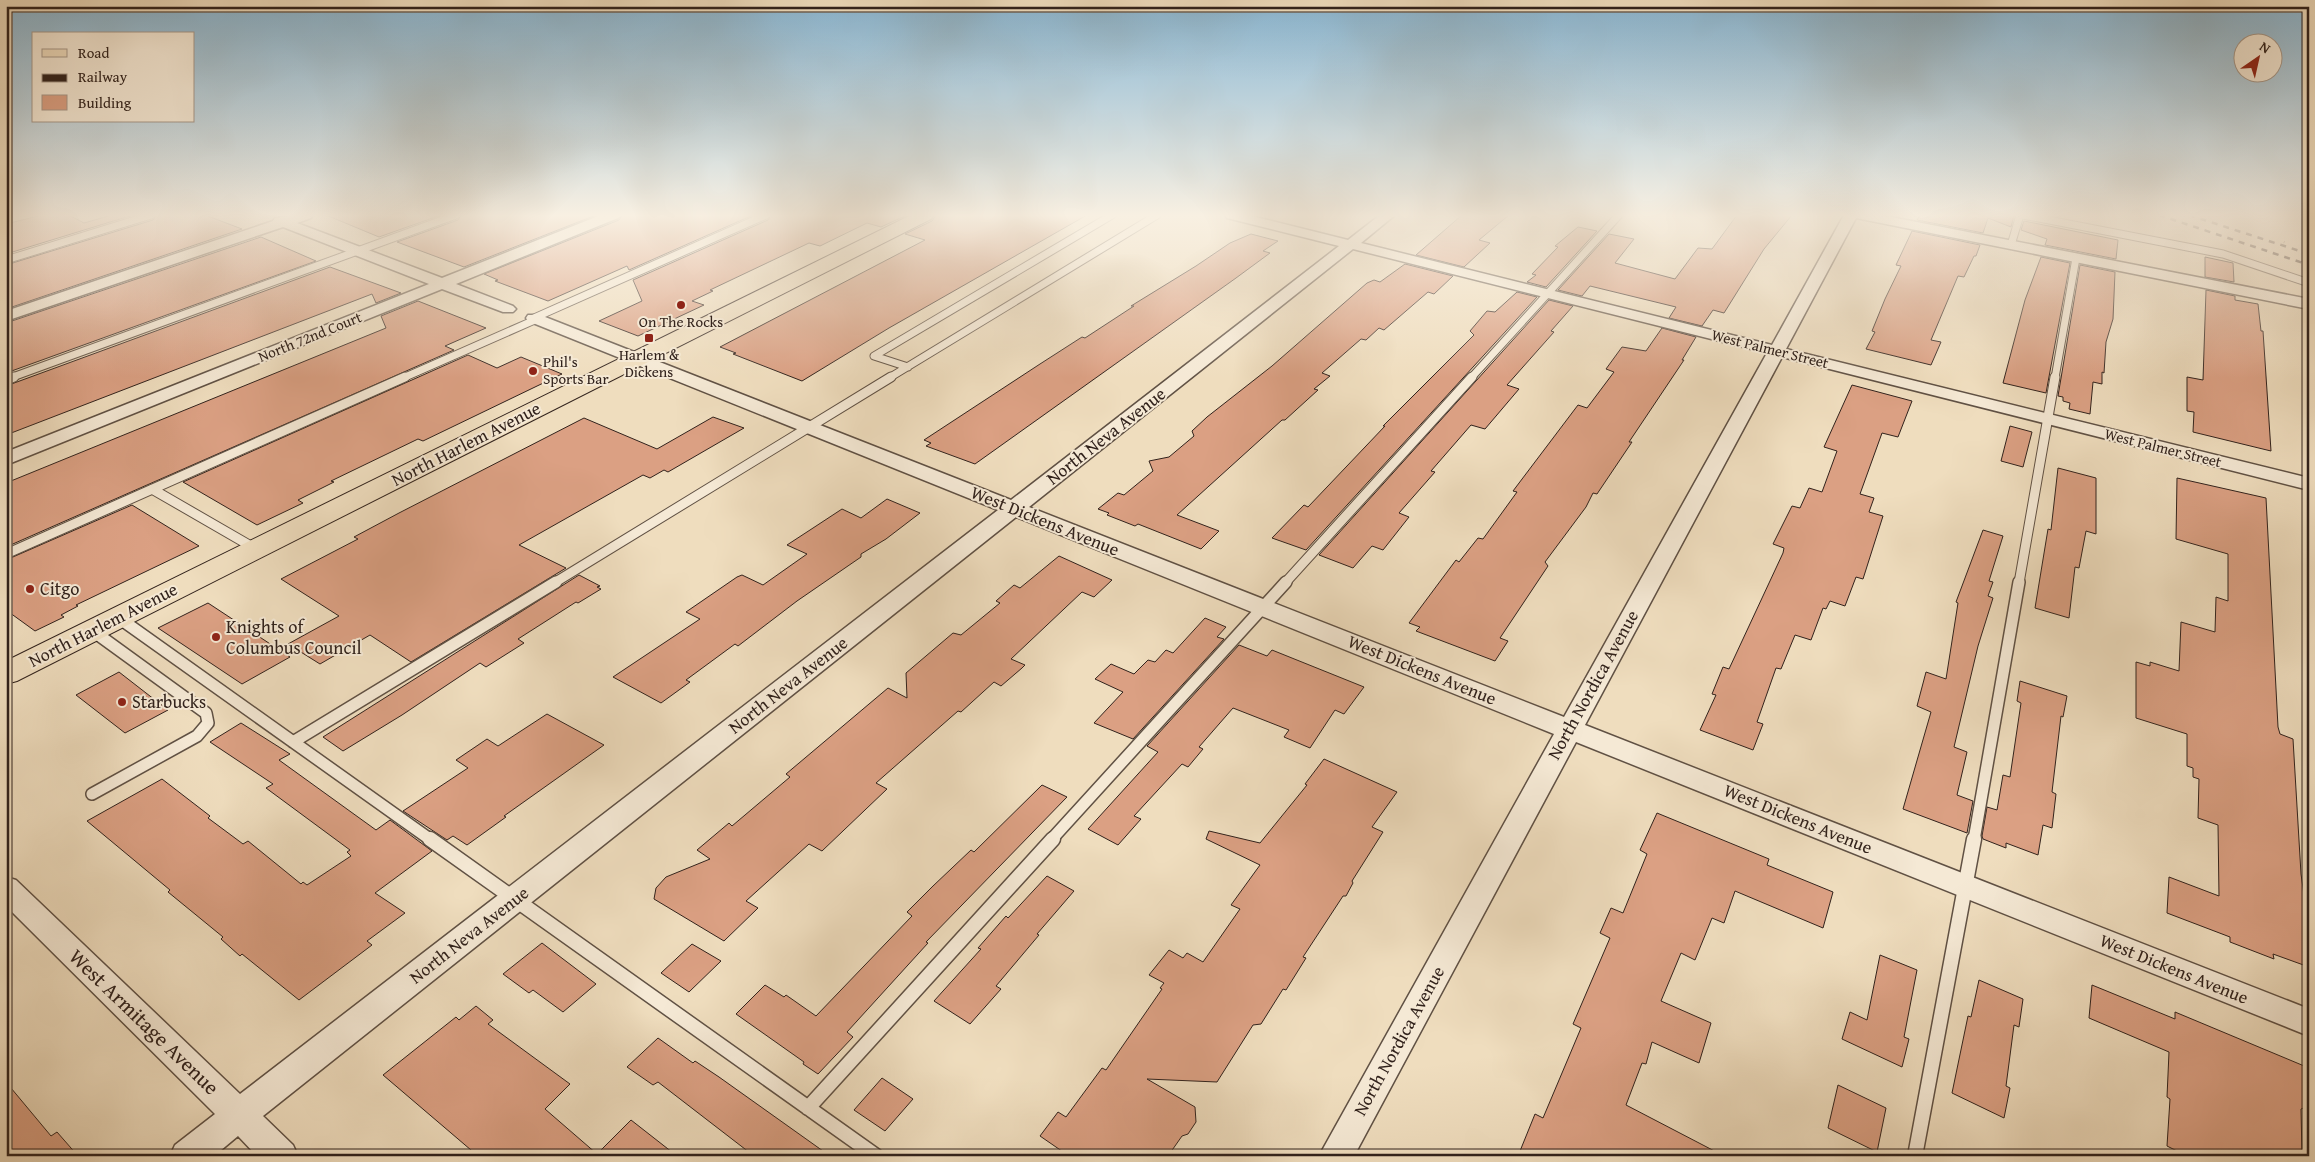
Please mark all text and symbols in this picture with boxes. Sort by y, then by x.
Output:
legend [32,32,195,122]
north arrow [2232,32,2282,82]
text: N [2256,36,2275,58]
text: Road [78,42,109,63]
text: Railway [78,66,128,87]
text: Building [78,92,132,113]
marker: On The Rocks [675,299,687,311]
street label: North 72nd Court [255,306,365,367]
place label: On The Rocks [639,311,723,332]
street label: West Palmer Street [1709,324,1831,373]
marker: Harlem & Dickens [643,332,655,344]
place label: Harlem & Dickens [619,344,680,382]
place label: Phil's Sports Bar [543,351,609,389]
marker: Phil's Sports Bar [527,365,539,377]
street label: North Neva Avenue [1040,380,1171,491]
street label: North Harlem Avenue [387,394,545,493]
street label: West Palmer Street [2102,423,2224,472]
street label: West Dickens Avenue [967,478,1123,563]
street label: North Harlem Avenue [24,575,182,674]
place label: Citgo [40,575,79,602]
marker: Citgo [24,583,36,595]
street label: North Nordica Avenue [1540,605,1645,765]
place label: Knights of Columbus Council [226,613,362,661]
street label: West Dickens Avenue [1344,627,1500,712]
street label: North Neva Avenue [722,629,853,740]
marker: Knights of Columbus Council [210,631,222,643]
place label: Starbucks [132,688,206,715]
marker: Starbucks [116,696,128,708]
street label: West Dickens Avenue [1720,776,1876,861]
street label: North Neva Avenue [403,879,534,990]
street label: West Dickens Avenue [2096,926,2252,1011]
street label: West Armitage Avenue [62,942,227,1102]
street label: North Nordica Avenue [1346,961,1451,1121]

